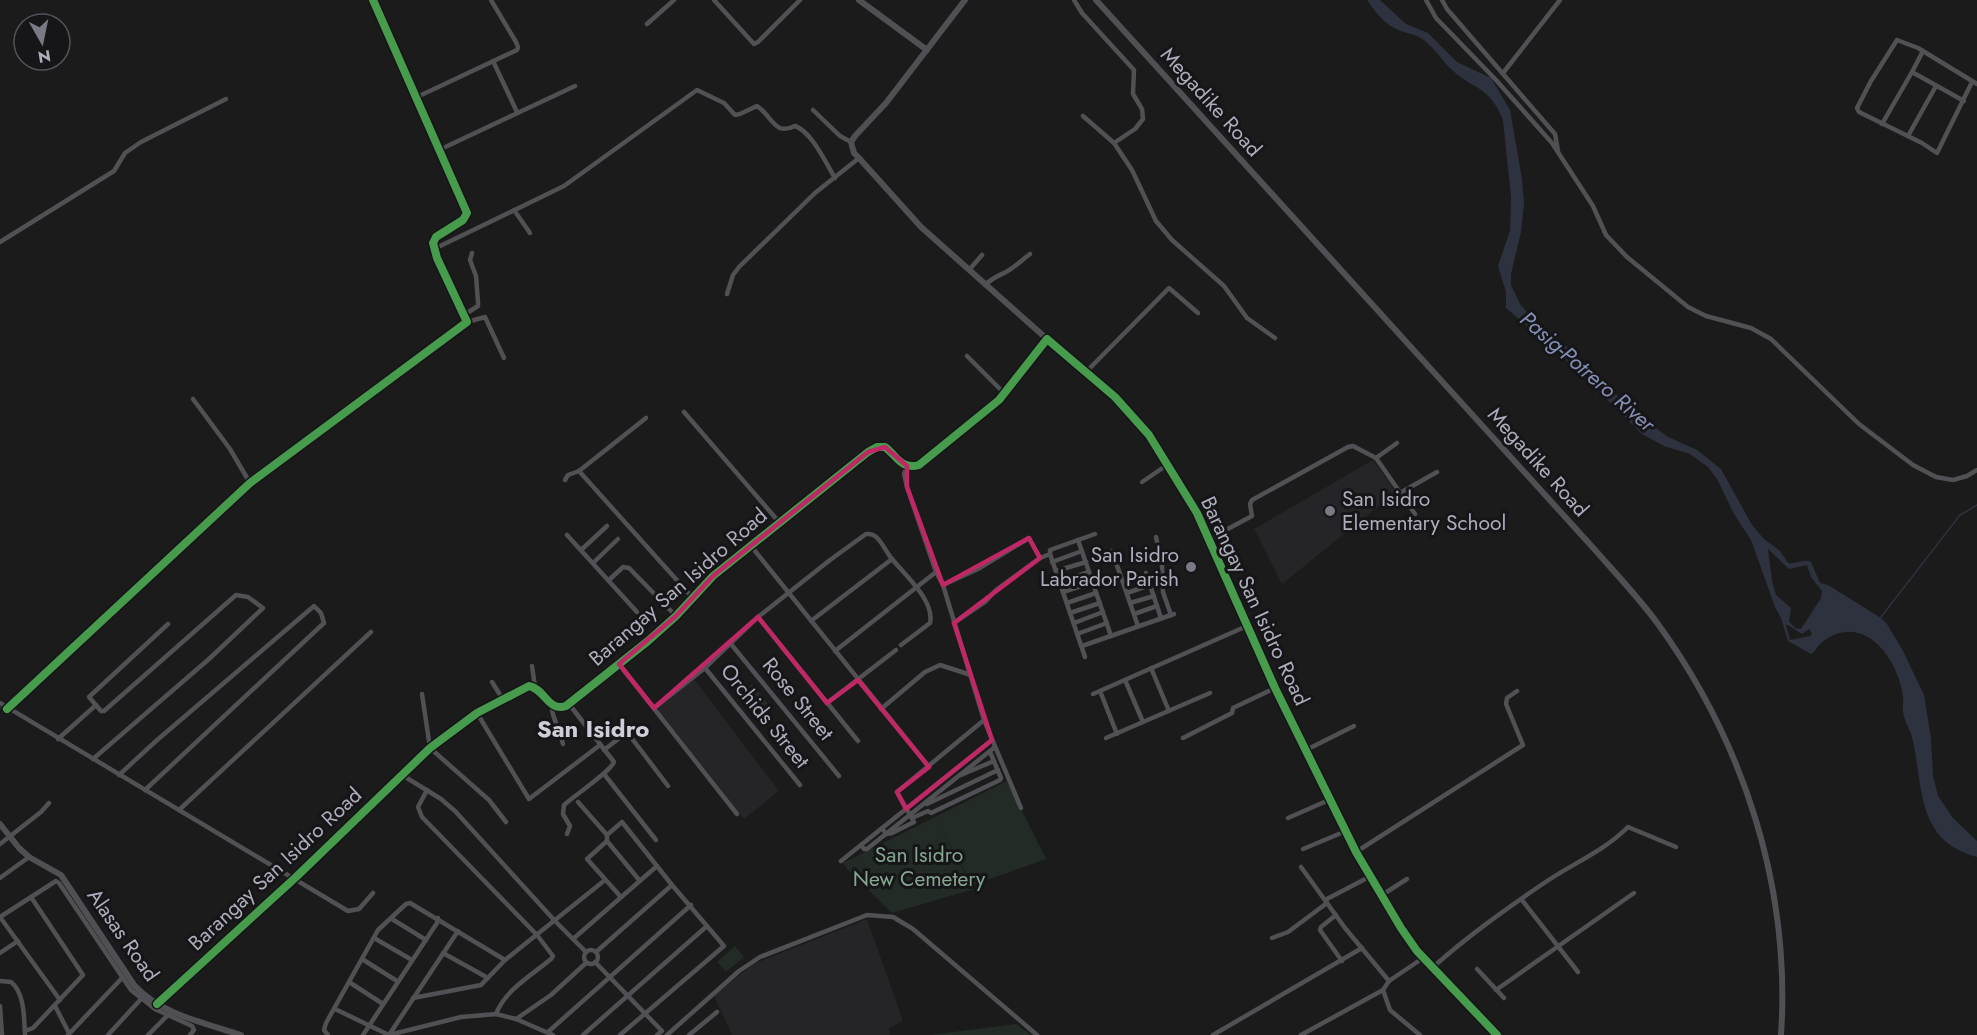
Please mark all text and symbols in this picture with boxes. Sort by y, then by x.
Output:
north arrow [12,12,72,72]
street label: Megadike Road [1153,40,1269,164]
text: N [36,44,52,69]
water label: Pasig-Potrero River [1513,303,1664,440]
street label: Megadike Road [1480,400,1596,524]
place label: San Isidro Elementary School [1342,484,1506,538]
street label: Barangay San Isidro Road [1193,492,1317,710]
street label: Barangay San Isidro Road [582,501,774,673]
marker: San Isidro Elementary School [1323,504,1337,518]
place label: San Isidro Labrador Parish [1040,540,1179,594]
marker: San Isidro Labrador Parish [1184,560,1198,574]
street label: Rose Street [755,651,841,747]
street label: Orchids Street [713,657,817,775]
district label: San Isidro [537,711,649,746]
street label: Barangay San Isidro Road [182,780,368,958]
park label: San Isidro New Cemetery [853,840,986,894]
street label: Alasas Road [80,882,166,988]

